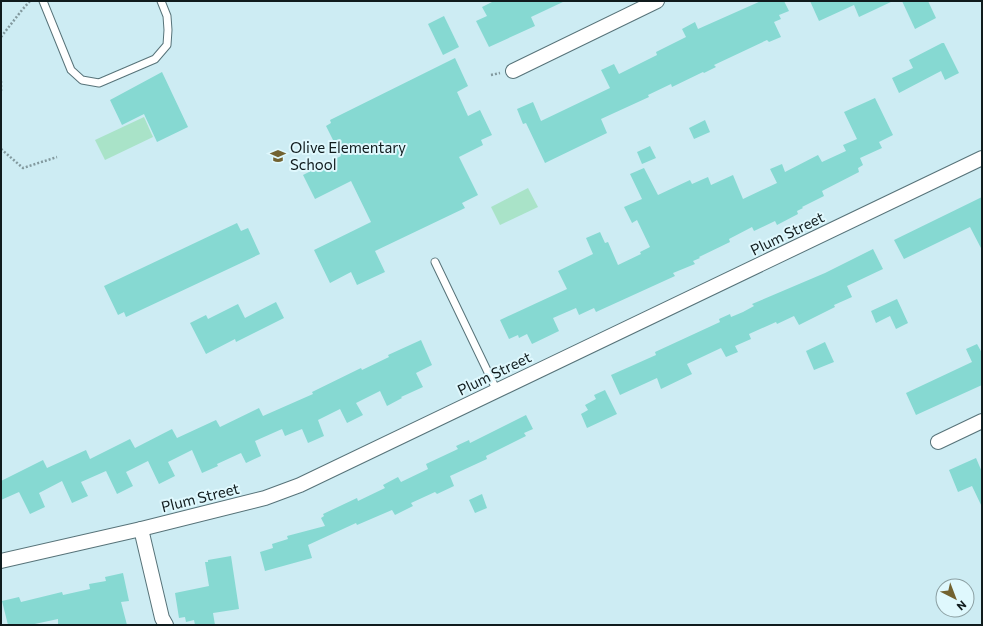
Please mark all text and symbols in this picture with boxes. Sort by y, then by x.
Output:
place label: Olive Elementary School [290,138,406,173]
school or university icon: Olive Elementary School [269,147,287,165]
street label: Plum Street [747,207,827,259]
street label: Plum Street [454,347,534,399]
street label: Plum Street [159,479,241,515]
north arrow [935,578,975,618]
text: N [955,598,969,613]

